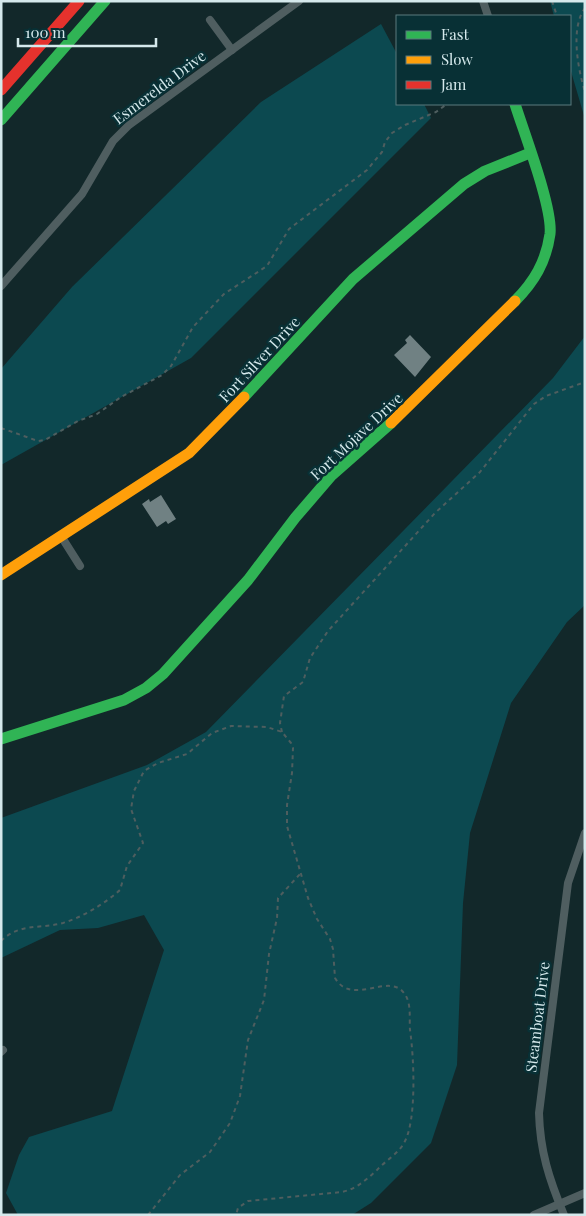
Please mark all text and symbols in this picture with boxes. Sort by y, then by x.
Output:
scale bar [18,15,155,47]
legend [396,15,571,105]
text: 100 m [25,22,66,42]
text: Fast [441,24,470,44]
street label: Esmerelda Drive [109,46,209,128]
text: Slow [441,49,473,69]
text: Jam [440,74,467,94]
street label: Fort Silver Drive [214,312,304,406]
street label: Fort Mojave Drive [305,388,407,484]
street label: Steamboat Drive [520,960,554,1074]

